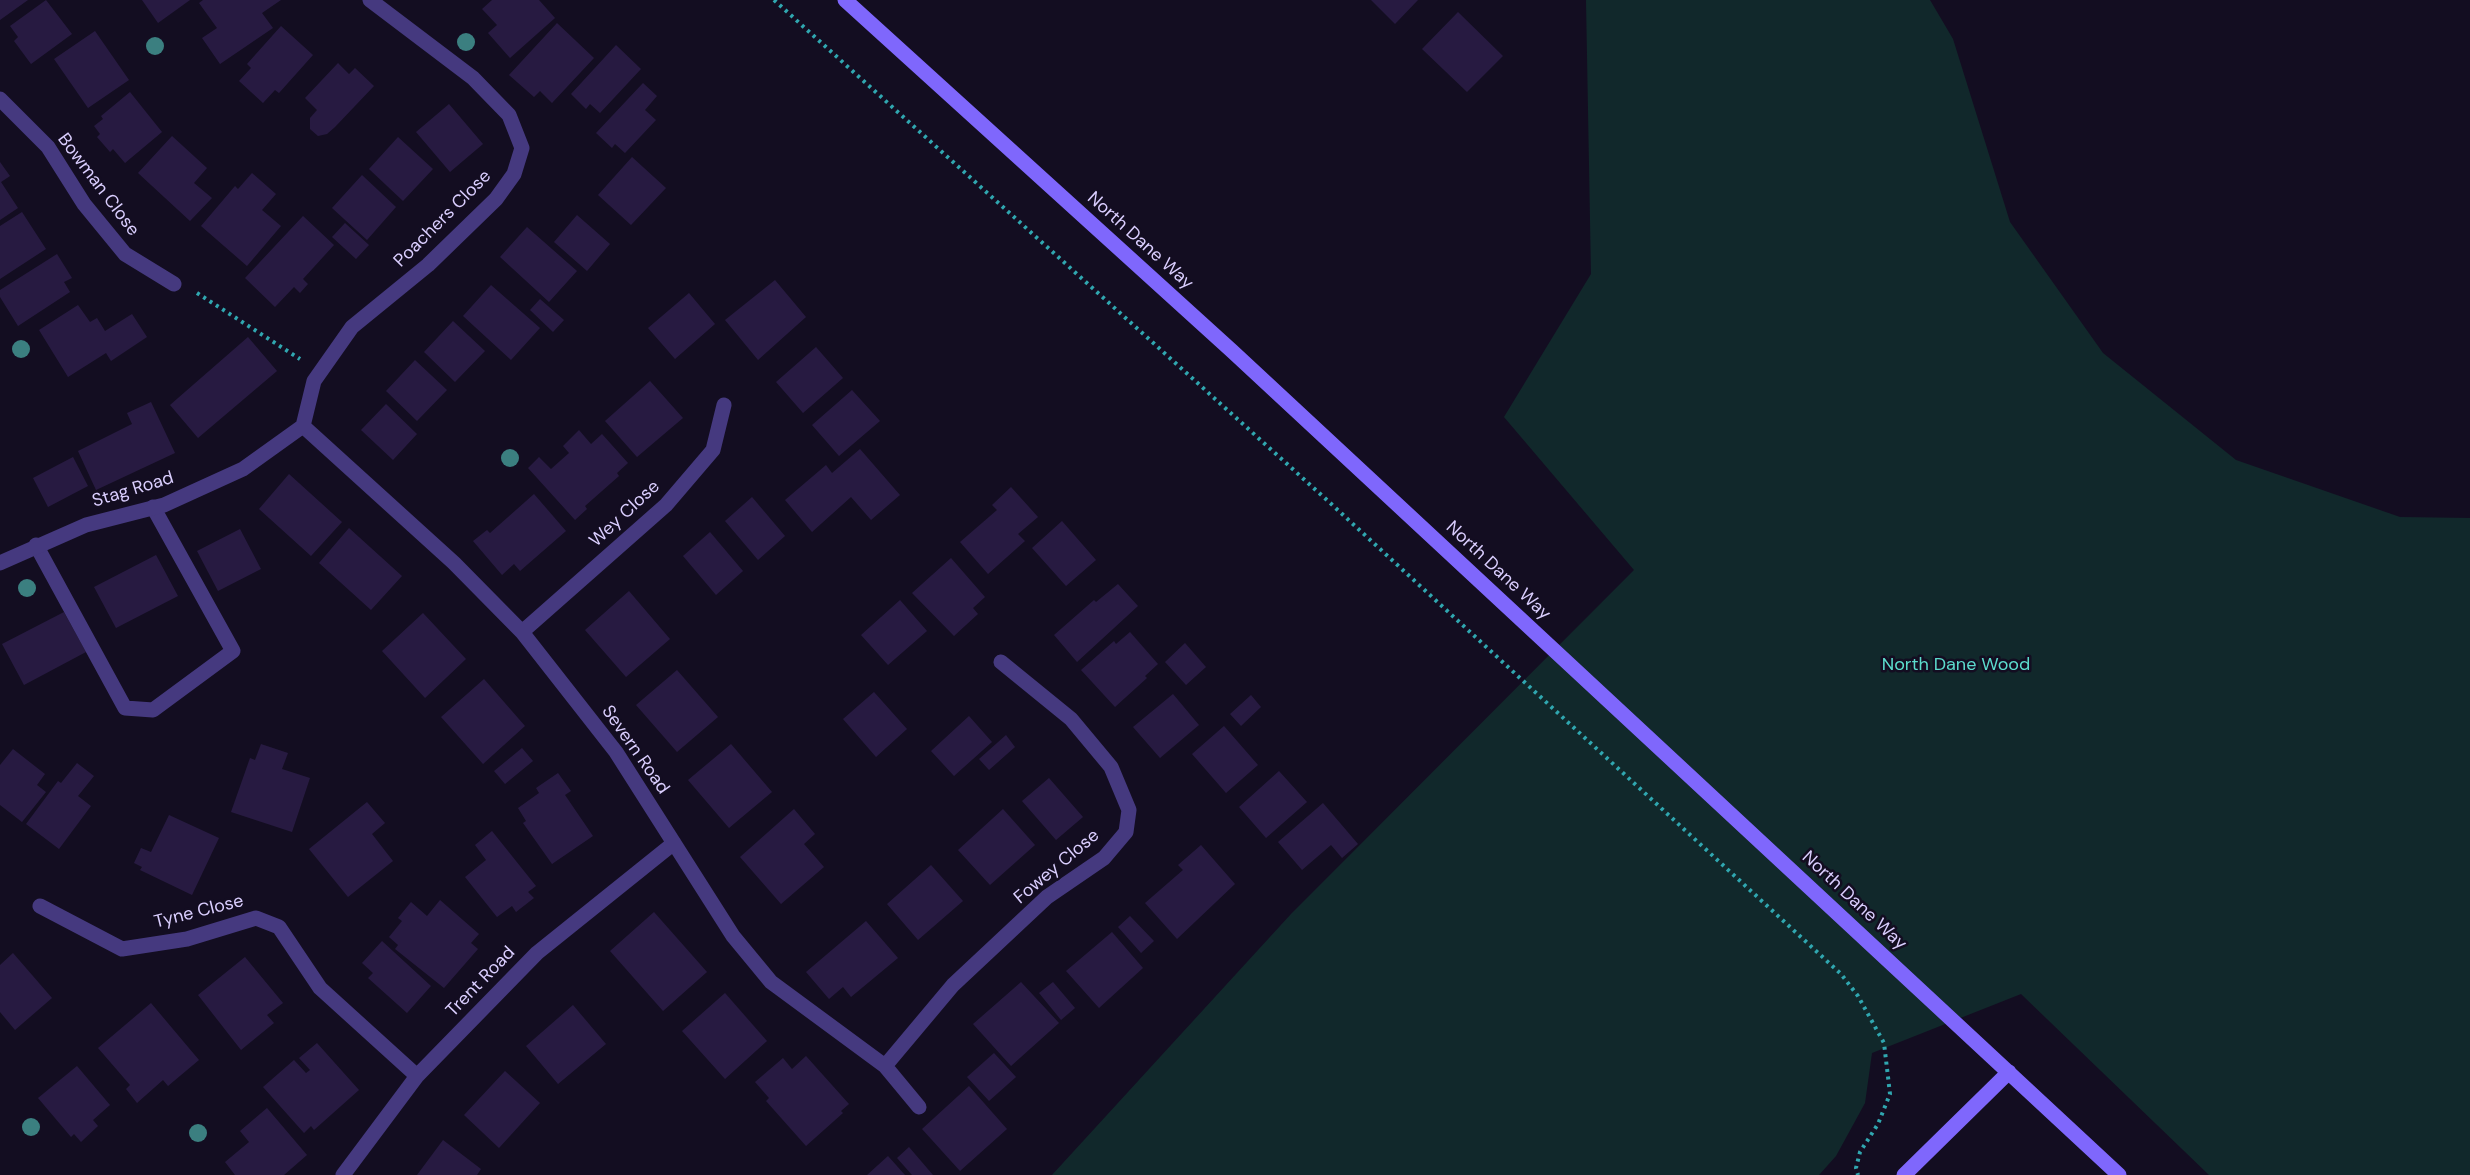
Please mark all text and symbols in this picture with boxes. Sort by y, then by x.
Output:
street label: Bowman Close [52,129,144,241]
street label: Poachers Close [390,166,496,272]
street label: North Dane Way [1082,188,1198,294]
street label: Stag Road [90,467,176,513]
street label: Wey Close [585,476,665,552]
street label: North Dane Way [1441,517,1555,625]
park label: North Dane Wood [1882,654,2030,676]
street label: Severn Road [597,702,673,798]
street label: Fowey Close [1010,825,1104,909]
street label: North Dane Way [1797,847,1911,955]
street label: Tyne Close [152,890,246,934]
street label: Trent Road [442,942,520,1022]

